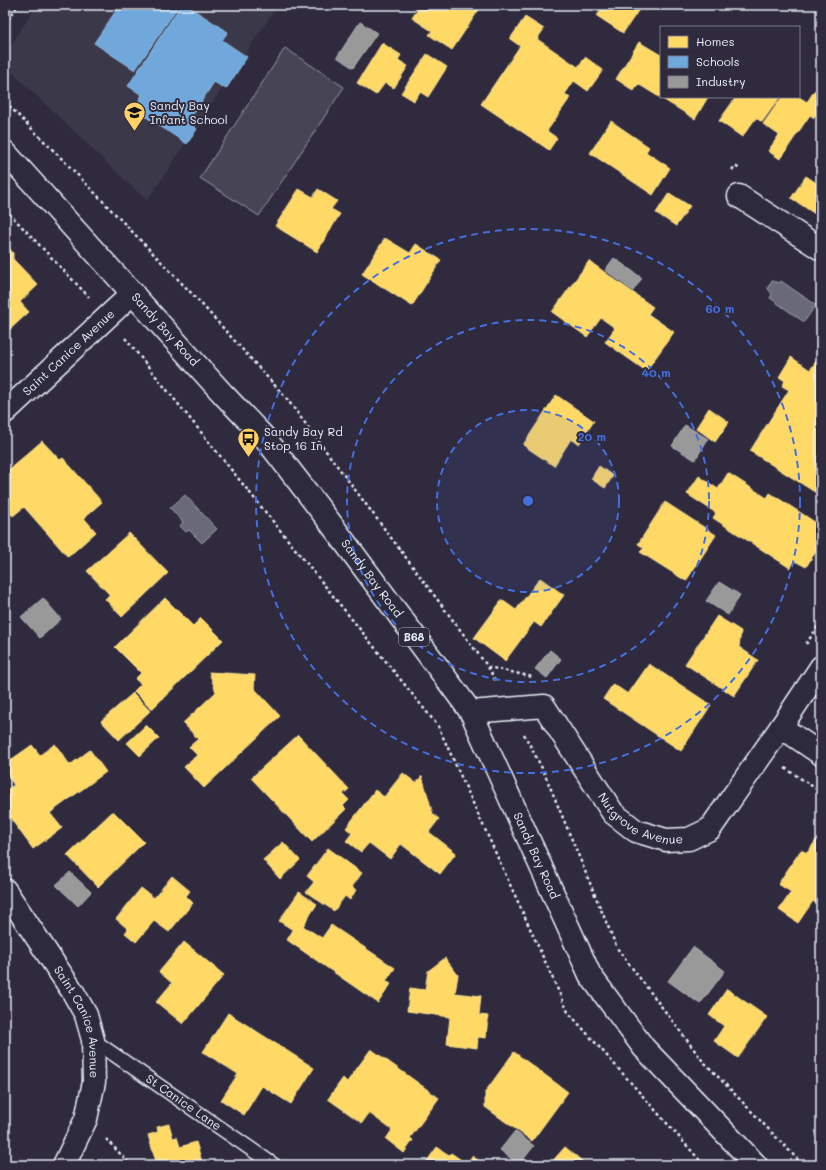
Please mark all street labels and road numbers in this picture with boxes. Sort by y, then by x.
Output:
street label: Sandy Bay Road [128,289,203,369]
street label: Saint Canice Avenue [19,305,117,399]
street label: Sandy Bay Road [338,536,407,621]
road number: B68 [399,628,429,646]
street label: Nutgrove Avenue [595,789,683,848]
street label: Sandy Bay Road [510,809,564,902]
street label: Saint Canice Avenue [51,962,103,1078]
street label: St Canice Lane [143,1070,225,1133]

